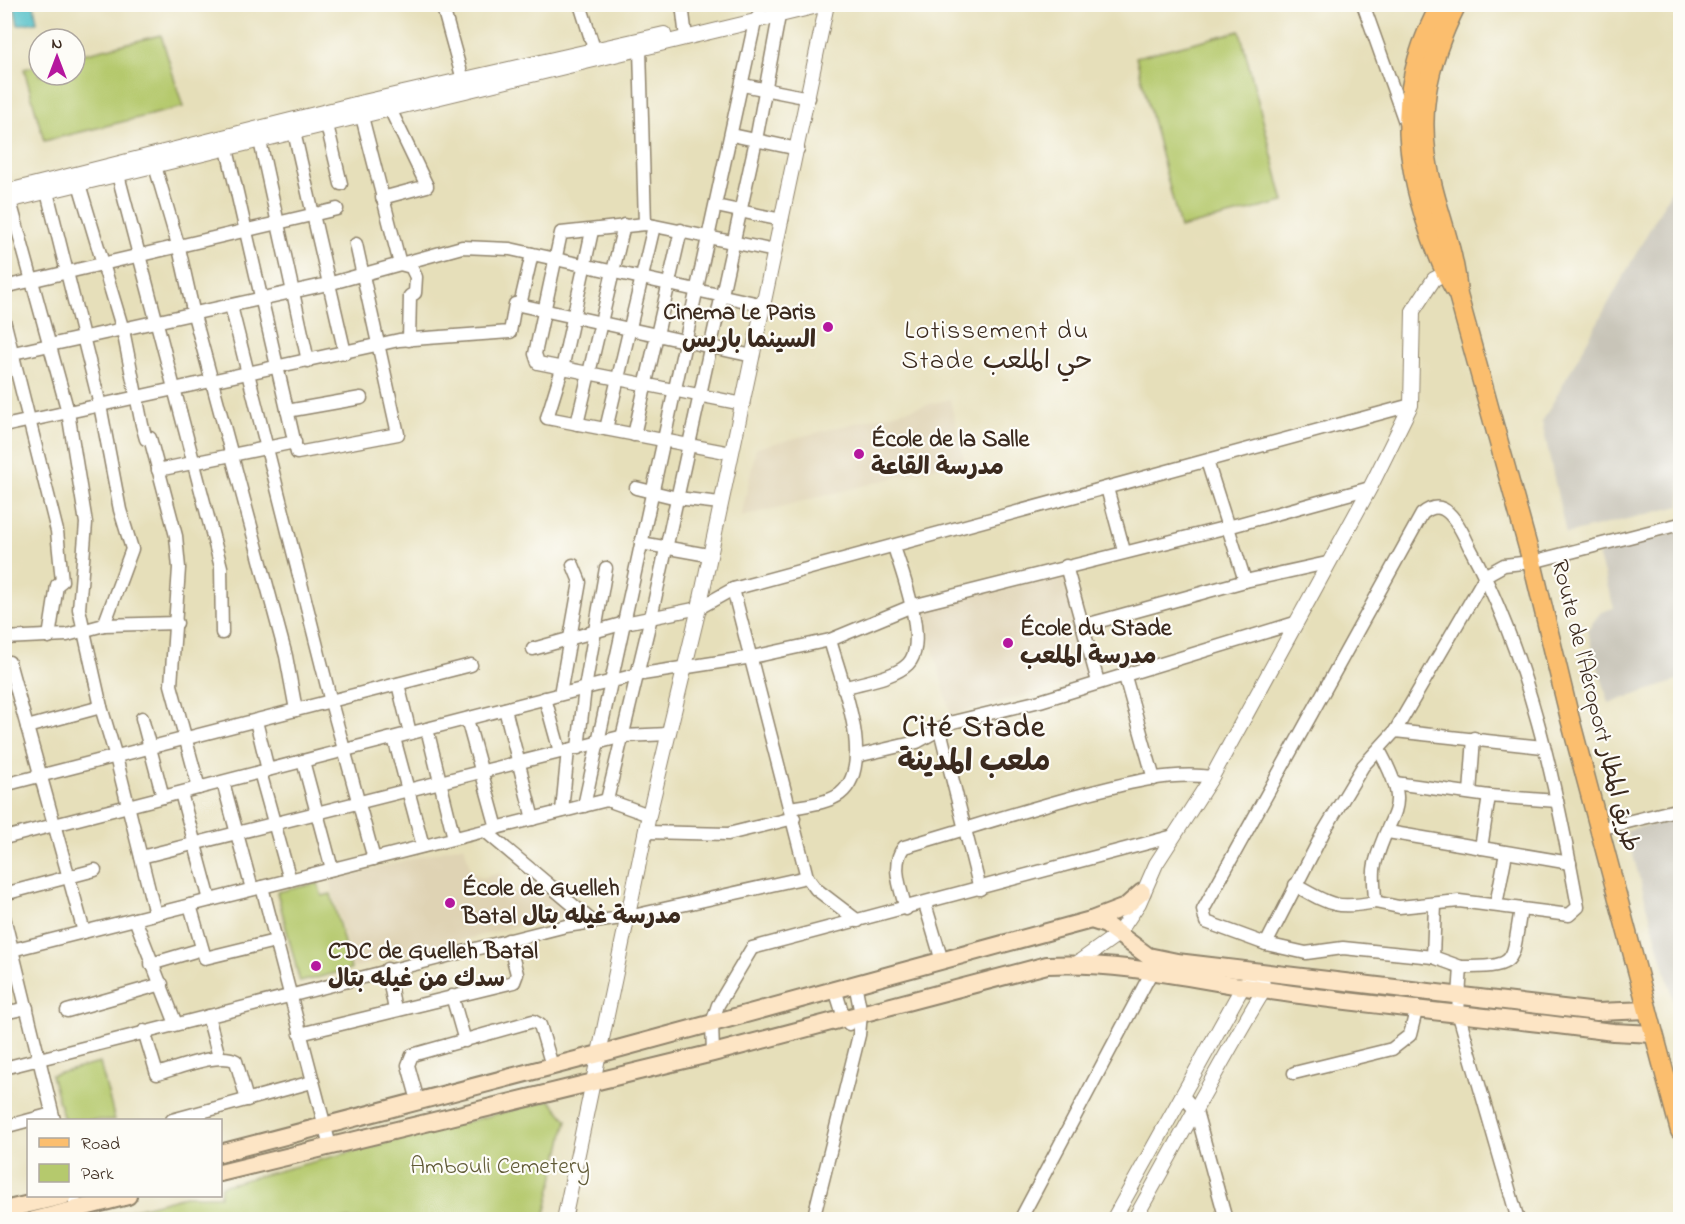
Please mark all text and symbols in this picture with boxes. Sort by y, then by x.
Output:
north arrow [27,27,87,87]
text: N [52,32,63,56]
place label: Cinema Le Paris السينما باريس [663,296,816,359]
district label: Lotissement du Stade حي الملعب [902,313,1092,382]
marker: Cinema Le Paris السينما باريس [821,320,835,334]
place label: École de la Salle مدرسة القاعة [871,423,1030,486]
marker: École de la Salle مدرسة القاعة [852,447,866,461]
street label: Route de l'Aéroport طريق المطار [1541,556,1647,856]
place label: École du Stade مدرسة الملعب [1020,612,1173,675]
marker: École du Stade مدرسة الملعب [1001,636,1015,650]
district label: Cité Stade ملعب المدينة [897,707,1051,785]
place label: École de Guelleh Batal مدرسة غيله بتال [461,872,681,935]
marker: École de Guelleh Batal مدرسة غيله بتال [443,896,457,910]
place label: CDC de Guelleh Batal سدك من غيله بتال [328,935,538,998]
marker: CDC de Guelleh Batal سدك من غيله بتال [309,959,323,973]
legend [27,1119,222,1197]
text: Road [81,1132,120,1158]
park label: Ambouli Cemetery [410,1150,590,1186]
text: Park [81,1162,114,1188]

